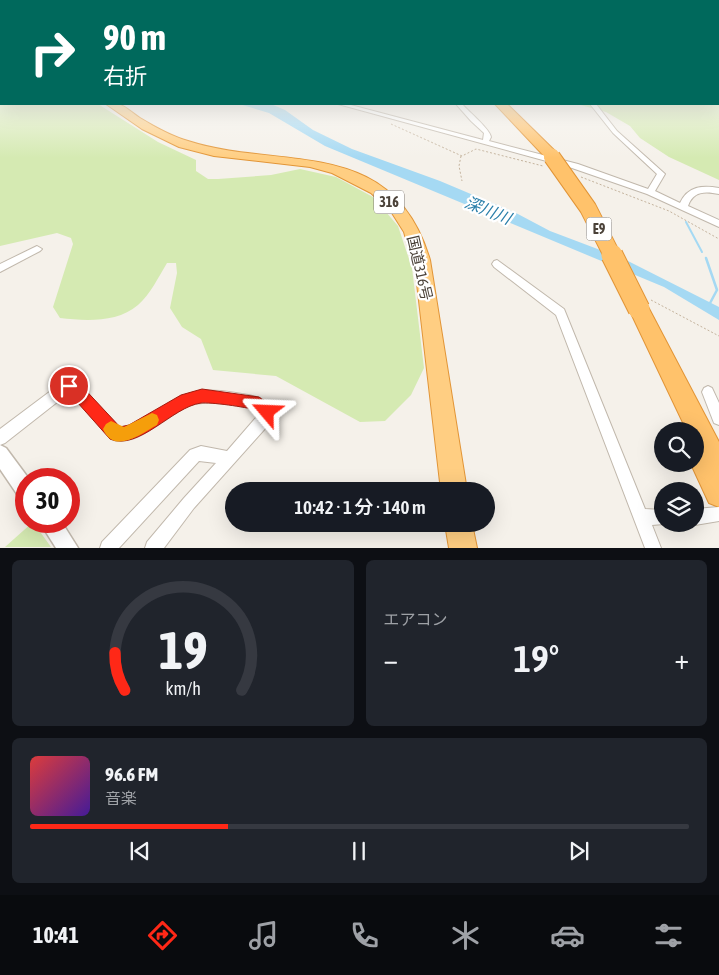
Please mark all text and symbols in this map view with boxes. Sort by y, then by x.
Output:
text: 90 m [103,17,166,57]
icon: right [20,20,85,85]
text: 右折 [103,63,147,89]
road number: 316 [374,190,404,213]
water label: 深川川 [462,193,515,228]
road number: E9 [586,218,612,240]
street label: 国道316号 [404,234,436,302]
pin [48,365,90,407]
icon: arrive [55,372,83,400]
position arrow [240,385,292,437]
map controls [654,422,704,532]
button: search [654,422,704,472]
speed limit sign: 30 [15,468,80,533]
button: layers [654,482,704,532]
text: 10:42 · 1 分 · 140 m [294,496,426,518]
text: エアコン [384,610,448,628]
text: 19 [158,620,207,680]
text: 19° [513,637,559,680]
text: − [384,643,398,675]
text: + [674,643,689,675]
text: km/h [165,678,200,699]
text: 96.6 FM [105,763,158,785]
text: 音楽 [105,789,137,807]
icon: previous [126,837,154,865]
icon: pause [345,837,373,865]
icon: next [565,837,593,865]
icon: directions [145,918,180,953]
icon: music [246,918,281,953]
icon: phone [347,918,382,953]
icon: climate [448,918,483,953]
icon: car [550,918,585,953]
icon: filters [651,918,686,953]
text: 10:41 [33,922,79,948]

